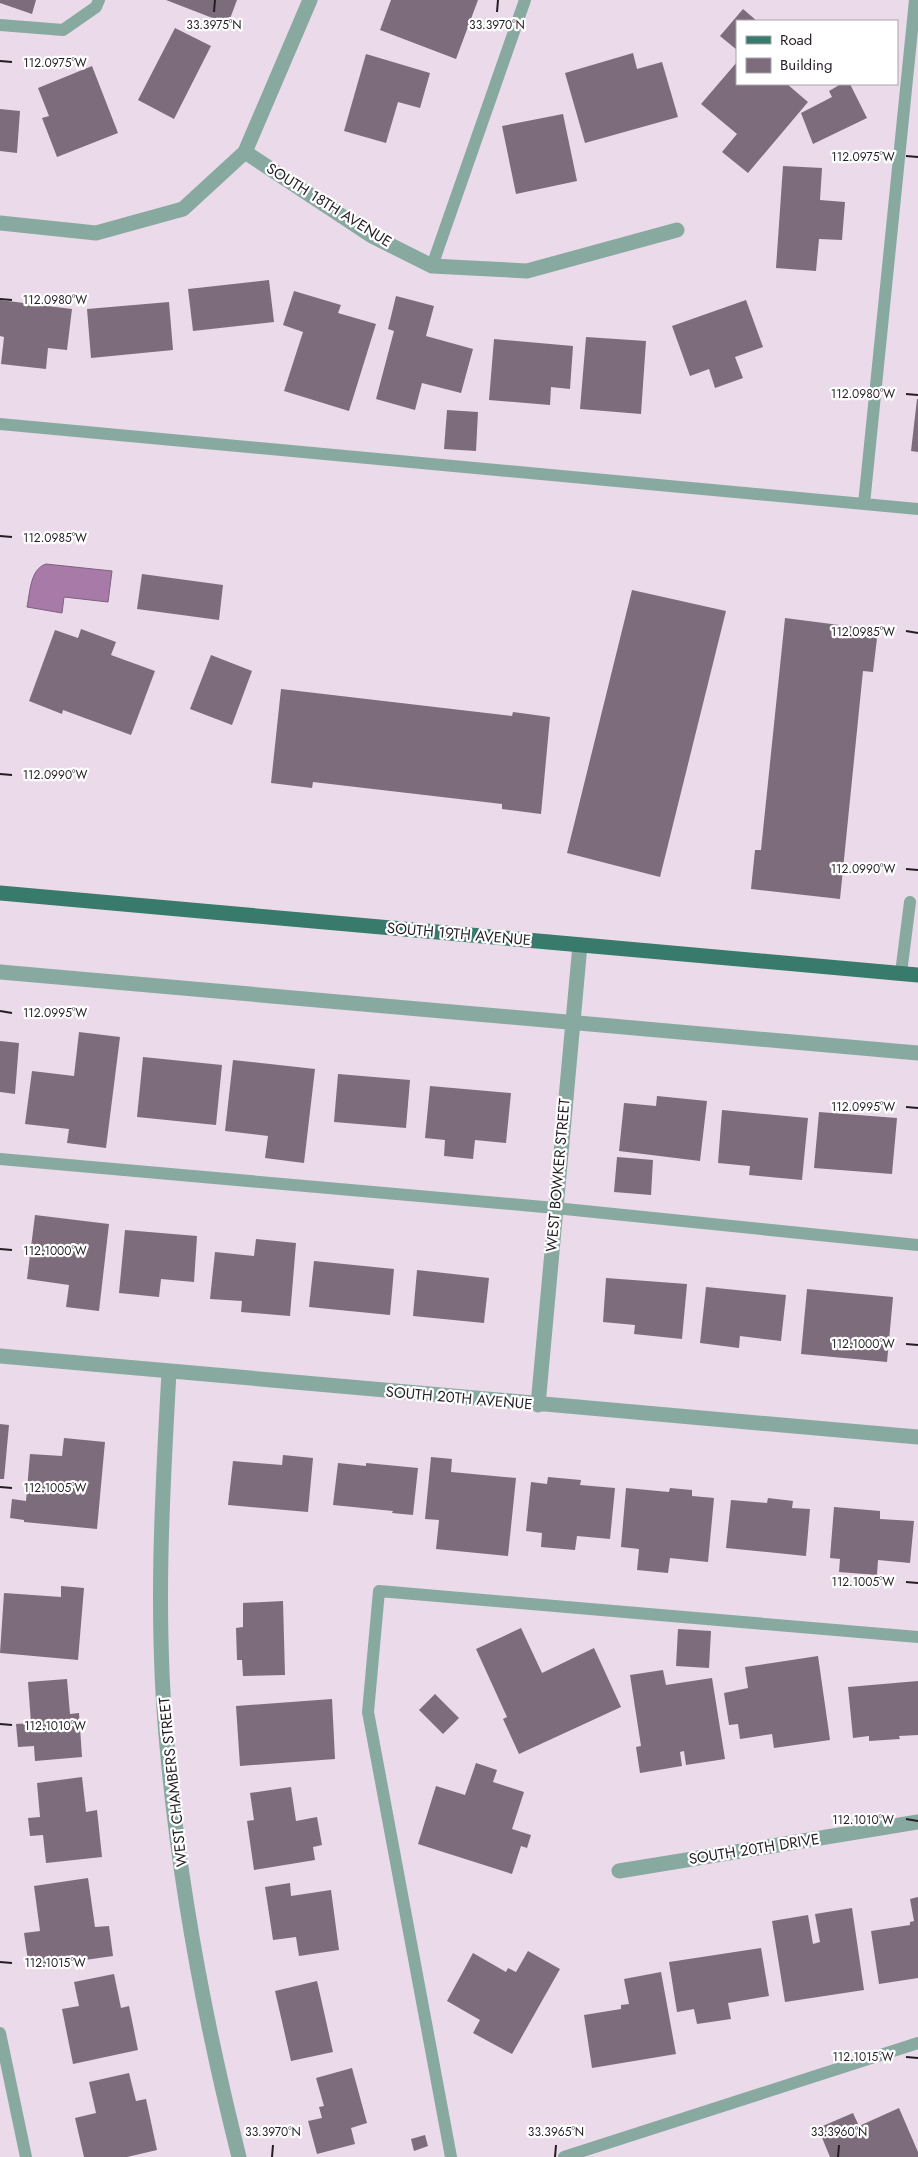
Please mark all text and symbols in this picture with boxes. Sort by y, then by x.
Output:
text: 33.3975°N [186,16,242,34]
text: 33.3970°N [469,16,525,34]
legend [736,20,898,85]
text: Road [780,29,812,51]
text: 112.0975°W [23,54,87,72]
text: Building [780,54,832,76]
text: 112.0975°W [831,148,895,166]
street label: SOUTH 18TH AVENUE [262,157,396,253]
text: 112.0980°W [23,291,87,309]
text: 112.0980°W [831,385,895,403]
text: 112.0985°W [23,529,87,547]
text: 112.0985°W [831,623,895,641]
text: 112.0990°W [23,766,87,784]
text: 112.0990°W [831,860,895,878]
street label: SOUTH 19TH AVENUE [386,917,532,951]
text: 112.0995°W [23,1004,87,1022]
street label: WEST BOWKER STREET [540,1097,576,1253]
text: 112.0995°W [831,1098,895,1116]
text: 112.1000°W [23,1242,87,1260]
text: 112.1000°W [831,1335,895,1353]
street label: SOUTH 20TH AVENUE [385,1381,533,1415]
text: 112.1005°W [23,1479,87,1497]
text: 112.1005°W [831,1573,895,1591]
street label: WEST CHAMBERS STREET [153,1696,193,1868]
text: 112.1010°W [24,1717,86,1735]
text: 112.1010°W [832,1811,894,1829]
street label: SOUTH 20TH DRIVE [687,1828,821,1870]
text: 112.1015°W [24,1954,86,1972]
text: 112.1015°W [832,2048,894,2066]
text: 33.3970°N [245,2123,301,2141]
text: 33.3965°N [528,2123,584,2141]
text: 33.3960°N [811,2123,867,2141]

